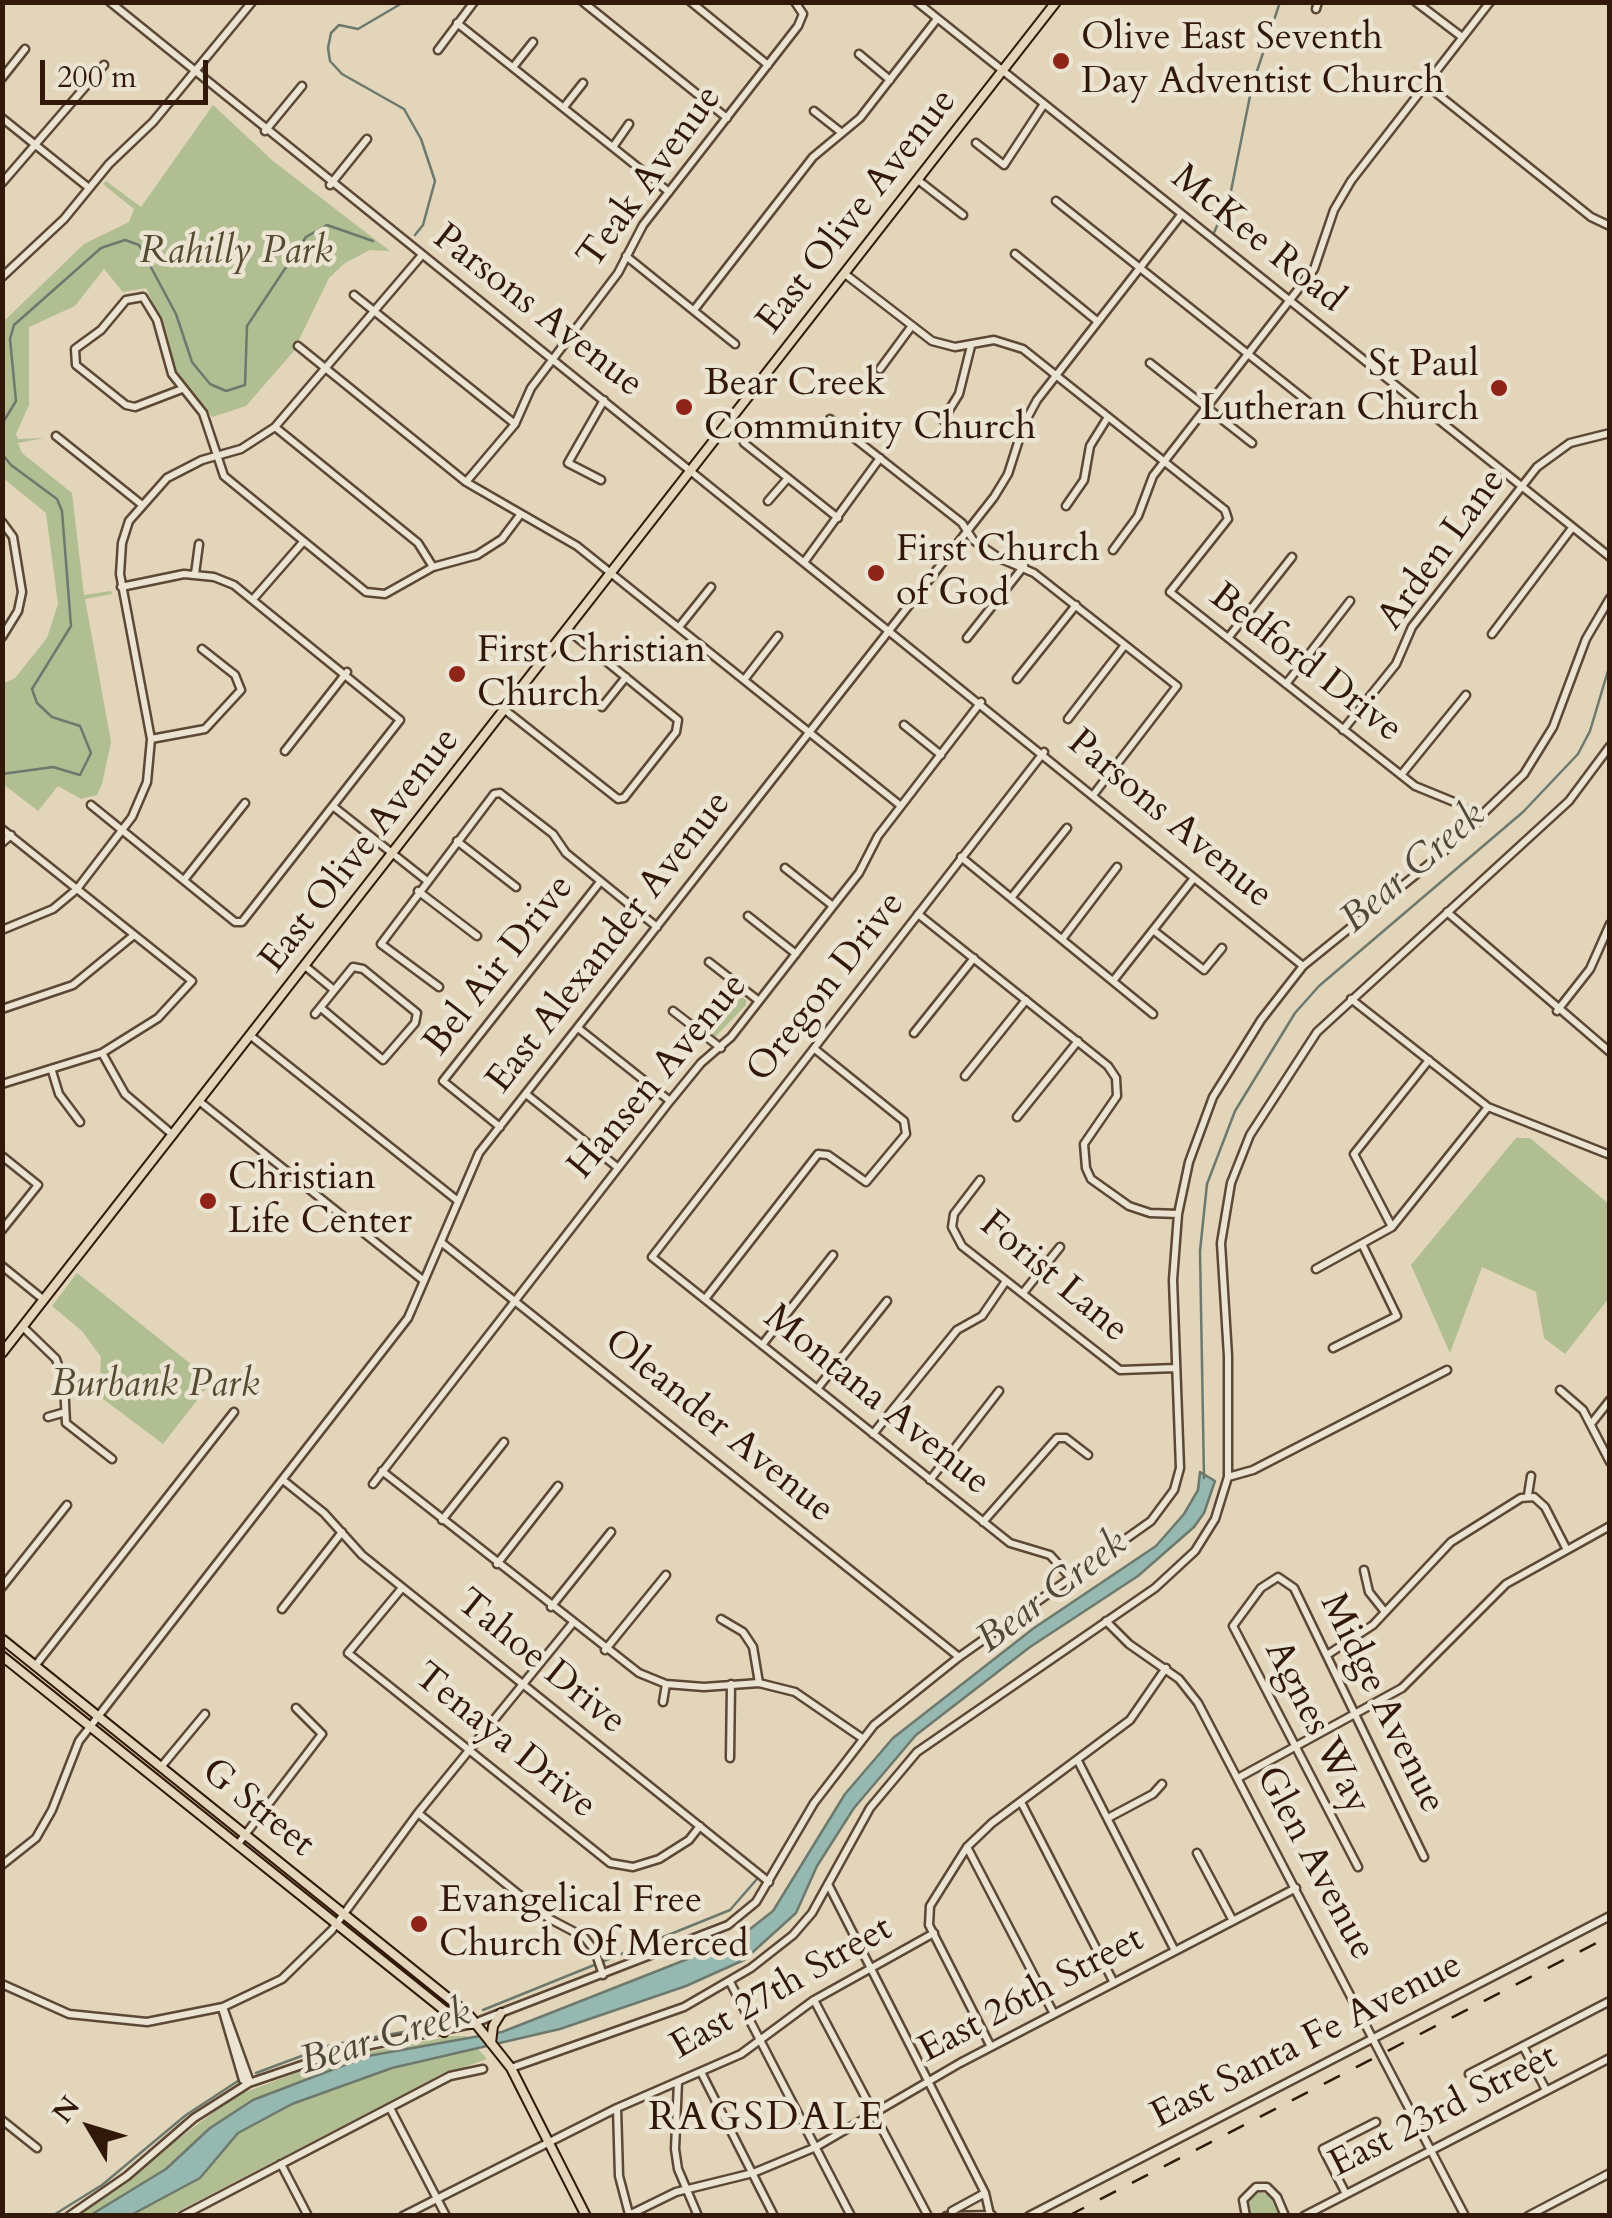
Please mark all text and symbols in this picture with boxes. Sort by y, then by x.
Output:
place label: Olive East Seventh Day Adventist Church [1081,16,1444,105]
scale bar [45,40,212,102]
marker: Olive East Seventh Day Adventist Church [1050,50,1072,72]
text: 200 m [57,57,137,98]
street label: Teak Avenue [569,78,733,278]
street label: East Olive Avenue [748,81,968,343]
street label: McKee Road [1161,156,1353,324]
street label: Parsons Avenue [423,216,651,408]
park label: Rahilly Park [139,230,333,276]
place label: St Paul Lutheran Church [1200,343,1479,432]
place label: Bear Creek Community Church [704,362,1036,452]
marker: St Paul Lutheran Church [1488,377,1510,399]
marker: Bear Creek Community Church [673,396,695,418]
street label: Arden Lane [1369,460,1517,640]
place label: First Church of God [896,528,1100,618]
marker: First Church of God [865,562,887,584]
street label: Bedford Drive [1200,575,1410,753]
place label: First Christian Church [477,629,706,718]
marker: First Christian Church [446,663,468,685]
street label: East Olive Avenue [251,720,471,982]
street label: Parsons Avenue [1057,721,1281,919]
street label: East Alexander Avenue [478,783,742,1103]
water label: Bear Creek [1332,793,1496,945]
street label: Bel Air Drive [415,867,585,1065]
street label: Oregon Drive [738,884,916,1092]
street label: Hansen Avenue [560,965,758,1189]
place label: Christian Life Center [228,1156,412,1246]
marker: Christian Life Center [197,1190,219,1212]
street label: Forist Lane [969,1203,1137,1353]
street label: Montana Avenue [754,1296,998,1506]
street label: Oleander Avenue [594,1320,842,1534]
park label: Burbank Park [51,1363,259,1409]
water label: Bear Creek [968,1521,1138,1665]
street label: Tahoe Drive [446,1581,634,1745]
street label: Midge Avenue [1308,1587,1454,1821]
street label: Agnes Way [1253,1634,1379,1822]
street label: Tenaya Drive [403,1655,605,1829]
street label: G Street [191,1750,323,1868]
street label: Glen Avenue [1244,1760,1384,1968]
place label: Evangelical Free Church Of Merced [439,1879,748,1968]
street label: East 27th Street [663,1907,901,2071]
marker: Evangelical Free Church Of Merced [408,1913,430,1935]
street label: East 26th Street [912,1918,1152,2074]
street label: East Santa Fe Avenue [1144,1944,1470,2140]
water label: Bear Creek [295,1990,477,2088]
street label: East 23rd Street [1323,2035,1565,2189]
north arrow [40,2078,140,2178]
text: N [44,2088,89,2131]
district label: RAGSDALE [648,2096,886,2144]

